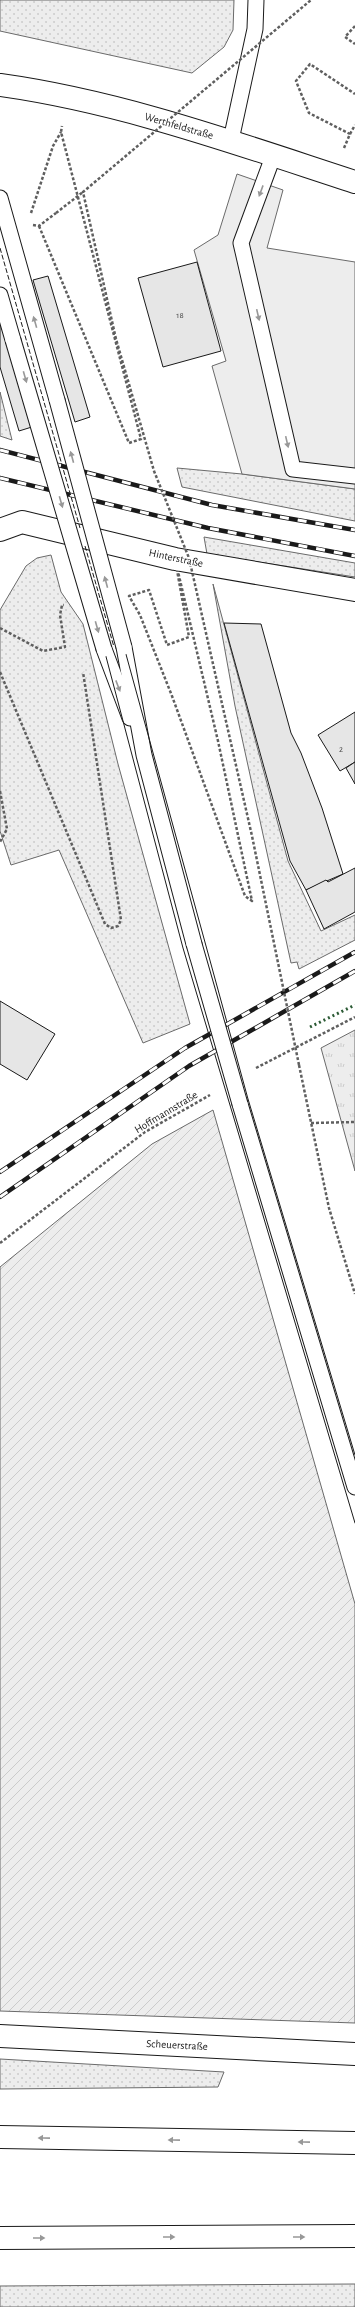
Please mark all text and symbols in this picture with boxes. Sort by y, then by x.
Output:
street label: Werthfeldstraße [143,111,215,141]
one-way arrow [257,185,263,197]
one-way arrow [255,309,261,322]
house number: 18 [176,311,184,320]
one-way arrow [32,316,38,328]
one-way arrow [22,371,28,383]
one-way arrow [284,436,290,448]
one-way arrow [69,451,75,463]
one-way arrow [58,496,64,508]
street label: Hinterstraße [148,547,204,569]
one-way arrow [103,576,109,588]
one-way arrow [95,620,101,633]
one-way arrow [115,680,121,692]
house number: 2 [339,745,343,754]
street label: Hoffmannstraße [133,1089,199,1135]
street label: Scheuerstraße [146,2038,208,2052]
one-way arrow [37,2135,50,2141]
one-way arrow [167,2137,180,2143]
one-way arrow [298,2139,310,2146]
one-way arrow [163,2234,176,2240]
one-way arrow [293,2234,306,2240]
one-way arrow [33,2235,46,2241]

